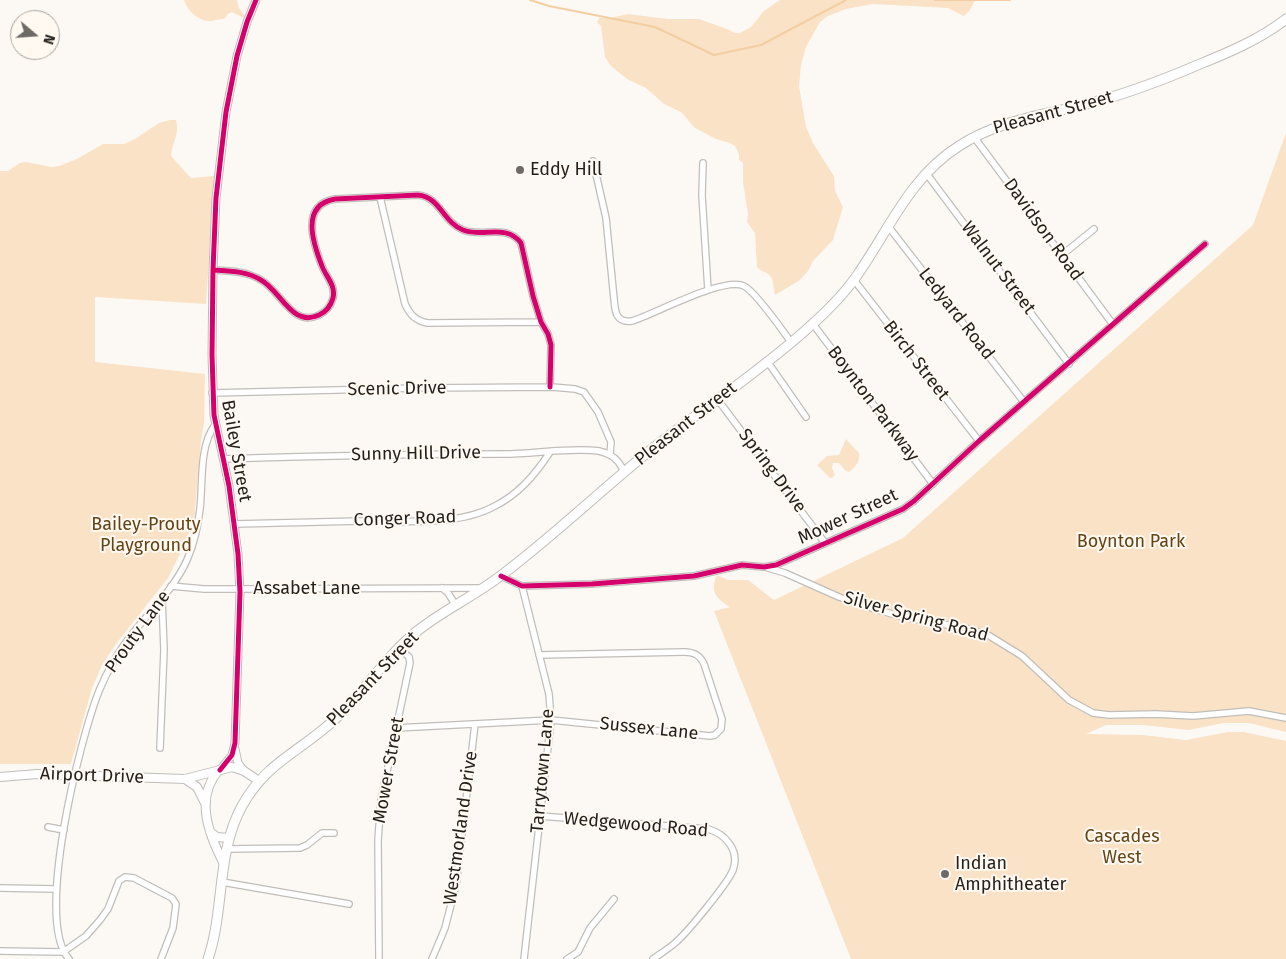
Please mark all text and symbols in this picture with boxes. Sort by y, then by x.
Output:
north arrow [10,10,60,60]
text: N [39,32,58,47]
street label: Pleasant Street [991,87,1115,139]
place label: Eddy Hill [530,159,602,181]
marker: Eddy Hill [514,164,526,176]
street label: Davidson Road [999,175,1087,285]
street label: Walnut Street [956,217,1040,319]
street label: Ledyard Road [913,264,999,364]
street label: Birch Street [878,317,954,405]
street label: Boynton Parkway [822,342,924,466]
street label: Scenic Drive [347,377,447,401]
street label: Pleasant Street [631,378,741,470]
street label: Bailey Street [216,398,256,504]
street label: Spring Drive [733,425,811,517]
street label: Sunny Hill Drive [351,442,481,466]
street label: Mower Street [795,484,901,550]
street label: Conger Road [353,506,457,532]
park label: Bailey-Prouty Playground [91,514,201,556]
park label: Boynton Park [1077,531,1185,553]
street label: Assabet Lane [253,578,361,600]
street label: Prouty Lane [101,587,175,677]
street label: Silver Spring Road [841,587,991,647]
street label: Pleasant Street [322,627,424,731]
street label: Tarrytown Lane [527,708,559,834]
street label: Sussex Lane [599,713,699,745]
street label: Mower Street [369,715,409,825]
street label: Westmorland Drive [439,749,483,907]
street label: Airport Drive [40,763,144,789]
street label: Wedgewood Road [563,808,709,842]
park label: Cascades West [1084,826,1160,869]
place label: Indian Amphitheater [955,853,1067,896]
marker: Indian Amphitheater [939,868,951,880]

